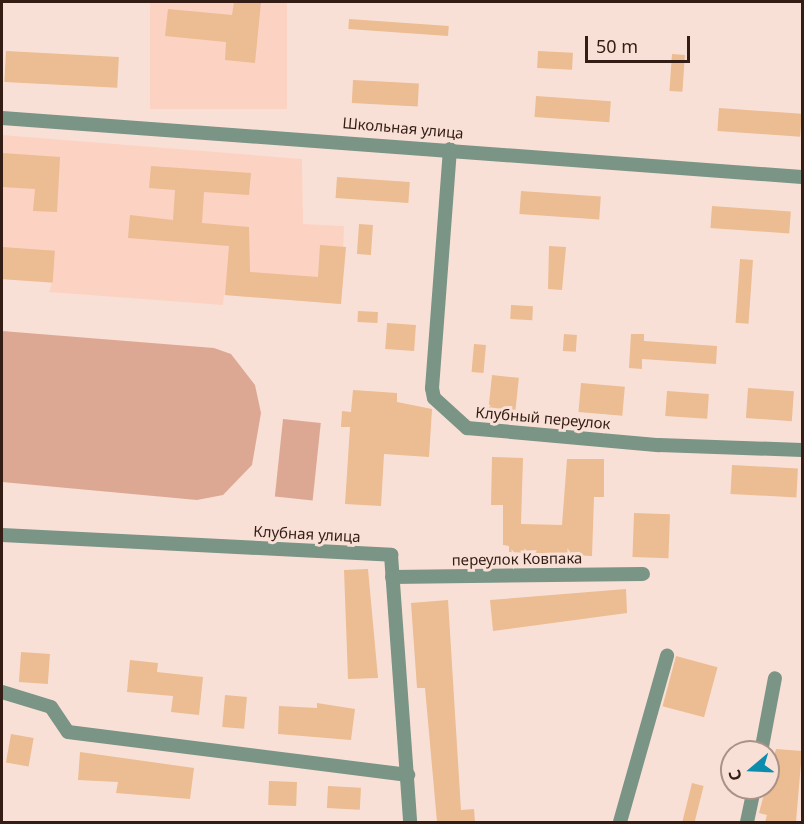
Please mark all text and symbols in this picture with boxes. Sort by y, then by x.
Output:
scale bar [588,24,693,62]
text: 50 m [596,34,638,58]
street label: Школьная улица [342,114,464,142]
street label: Клубный переулок [475,403,611,433]
street label: Клубная улица [253,522,361,546]
street label: переулок Ковпака [452,549,582,569]
north arrow [720,740,780,800]
text: С [723,767,747,784]

